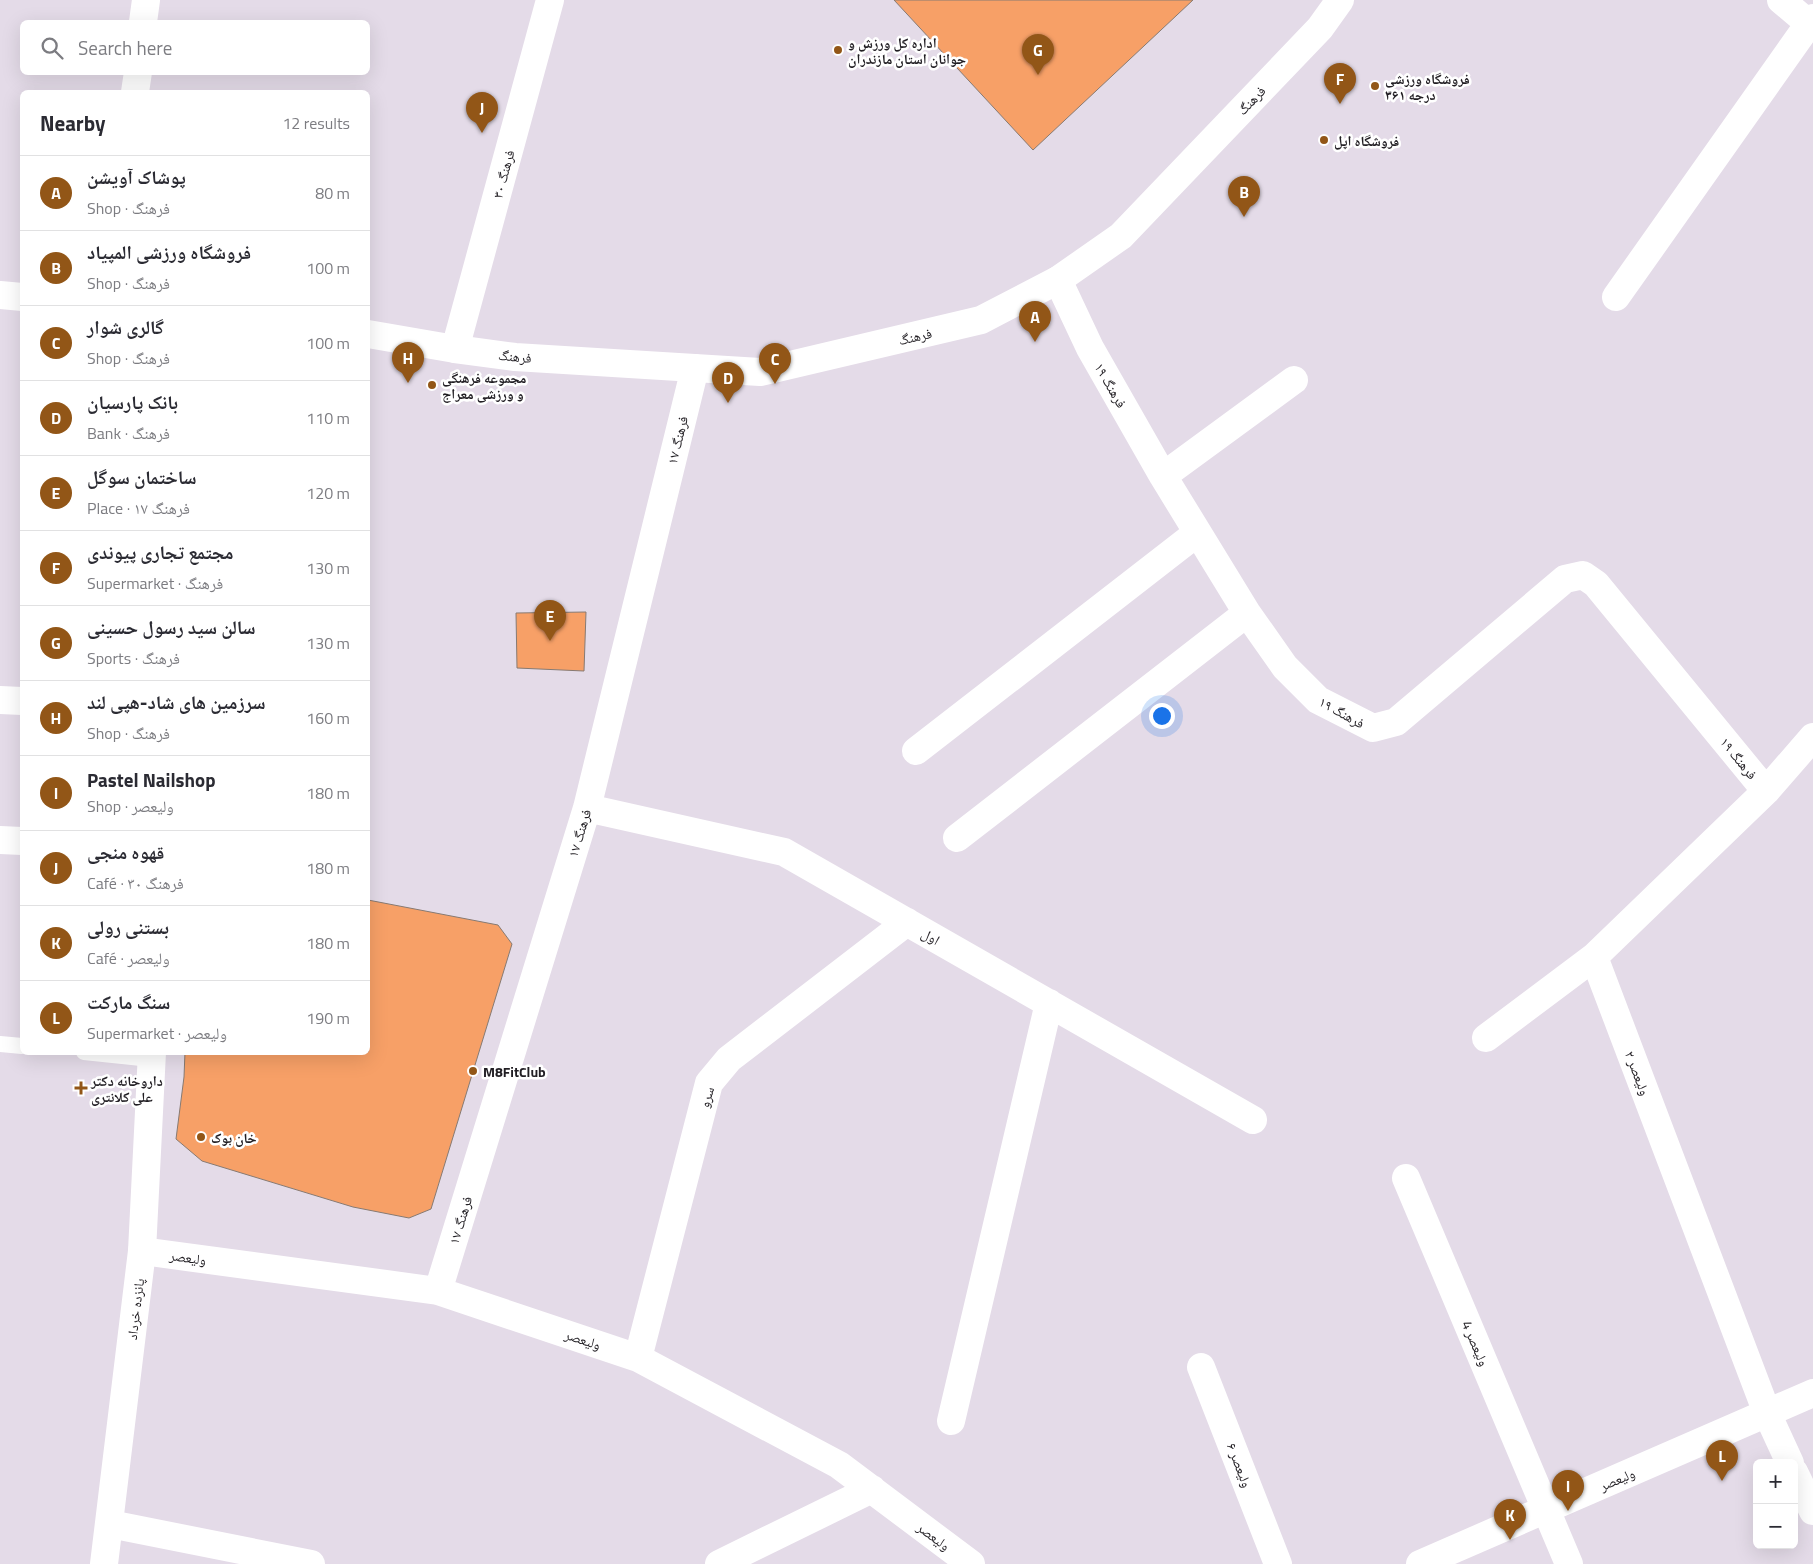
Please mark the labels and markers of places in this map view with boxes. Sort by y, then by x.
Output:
place label: اداره کل ورزش و جوانان استان مازندران [848,32,966,69]
pin: G [1022,34,1054,75]
marker: اداره کل ورزش و جوانان استان مازندران [832,44,844,56]
pin: F [1324,63,1356,104]
place label: فروشگاه ورزشی ۳۶۱ درجه [1385,68,1470,105]
marker: فروشگاه ورزشی ۳۶۱ درجه [1369,80,1381,92]
pin: J [466,92,498,133]
place label: فروشگاه اپل [1334,130,1399,151]
marker: فروشگاه اپل [1318,134,1330,146]
pin: B [1228,176,1260,217]
pin: A [1019,301,1051,342]
pin: H [392,342,424,383]
pin: C [759,343,791,384]
pin: D [712,362,744,403]
place label: مجموعه فرهنگی و ورزشی معراج [442,367,526,404]
marker: مجموعه فرهنگی و ورزشی معراج [426,379,438,391]
pin: E [534,600,566,641]
place label: M8FitClub [483,1061,546,1082]
marker: M8FitClub [467,1065,479,1077]
place label: داروخانه دکتر علی کلانتری [90,1070,163,1107]
marker: داروخانه دکتر علی کلانتری [75,1082,87,1094]
place label: خان بوک [211,1127,257,1148]
marker: خان بوک [195,1131,207,1143]
pin: L [1706,1440,1738,1481]
pin: I [1552,1470,1584,1511]
pin: K [1494,1499,1526,1540]

